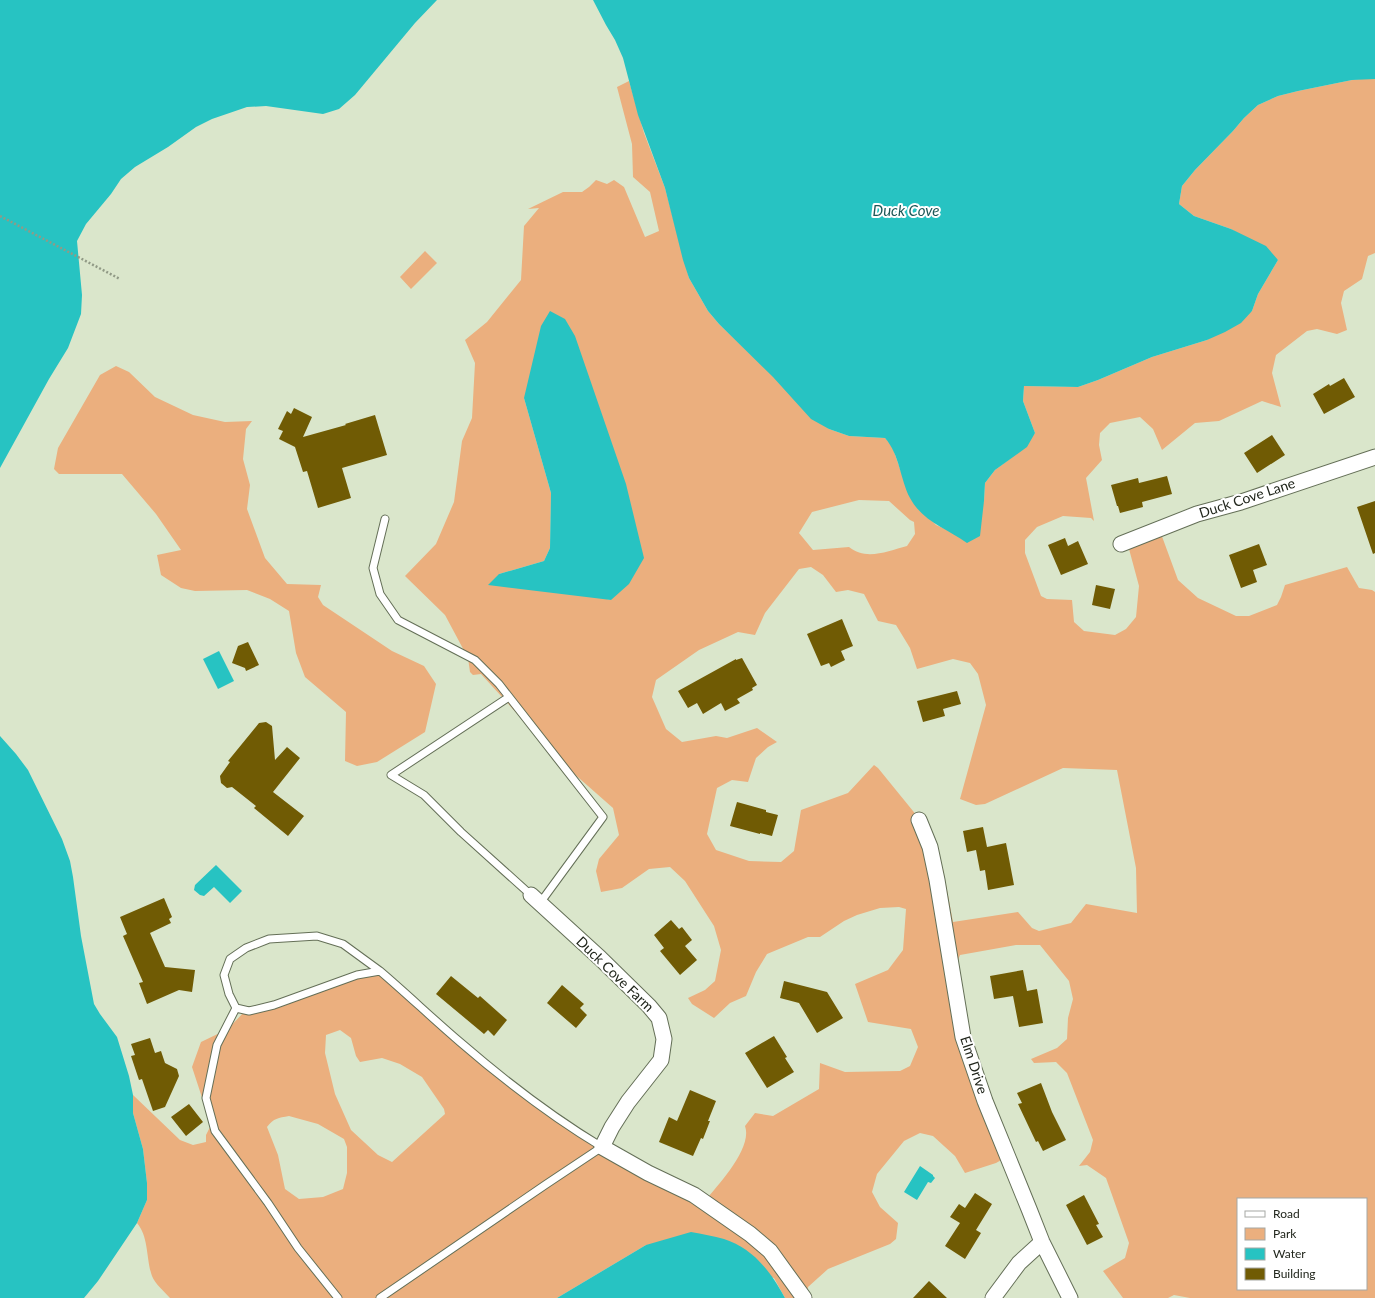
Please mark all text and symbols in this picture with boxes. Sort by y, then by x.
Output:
water label: Duck Cove [873,201,939,219]
street label: Duck Cove Lane [1197,474,1297,521]
street label: Duck Cove Farm [573,932,658,1015]
street label: Elm Drive [957,1034,992,1096]
legend [1237,1198,1367,1290]
text: Road [1273,1206,1300,1221]
text: Park [1273,1226,1297,1241]
text: Water [1273,1246,1306,1261]
text: Building [1273,1266,1316,1281]

